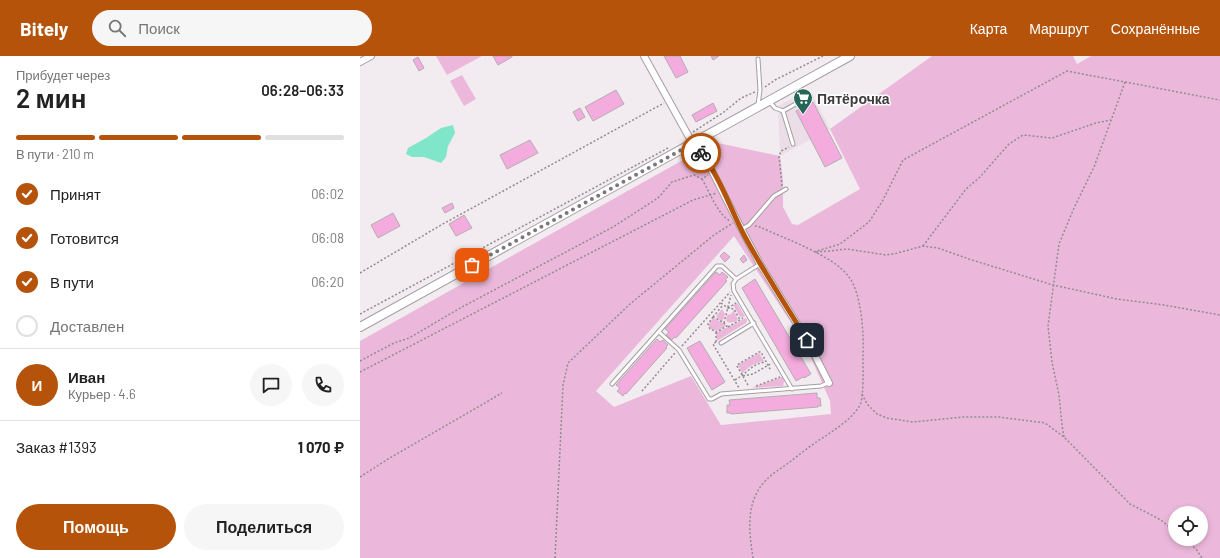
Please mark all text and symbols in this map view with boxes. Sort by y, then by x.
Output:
search box [92,10,372,46]
text: Bitely [20,17,68,40]
icon: search [106,17,128,39]
text: Поиск [138,19,180,37]
text: Карта [970,20,1007,37]
text: Маршрут [1029,20,1089,37]
text: Сохранённые [1111,20,1200,37]
text: Прибудет через [16,67,110,83]
text: 06:28–06:33 [261,81,344,99]
text: 2 мин [16,82,86,113]
supermarket icon: Пятёрочка [792,87,814,115]
place label: Пятёрочка [817,90,890,107]
courier [681,133,721,173]
icon: bike [690,142,712,164]
text: В пути · 210 m [16,146,94,162]
icon: check [16,183,38,205]
text: Принят [50,185,101,203]
text: 06:02 [311,186,344,202]
icon: check [16,227,38,249]
text: Готовится [50,229,119,247]
text: 06:08 [311,230,344,246]
pin [455,248,489,282]
icon: bag [461,254,483,276]
icon: check [16,271,38,293]
text: В пути [50,273,94,291]
text: 06:20 [311,274,344,290]
text: Доставлен [50,317,124,335]
pin [790,323,824,357]
icon: home [796,329,818,351]
button: chat [250,364,292,406]
button: phone [302,364,344,406]
text: Иван [68,368,105,386]
text: И [32,376,42,394]
text: Курьер · 4.6 [68,386,136,402]
text: Заказ #1393 [16,438,97,456]
text: 1 070 ₽ [298,438,344,456]
button: Помощь [16,504,176,550]
button: Поделиться [184,504,344,550]
map controls [1168,506,1208,546]
button: locate [1168,506,1208,546]

